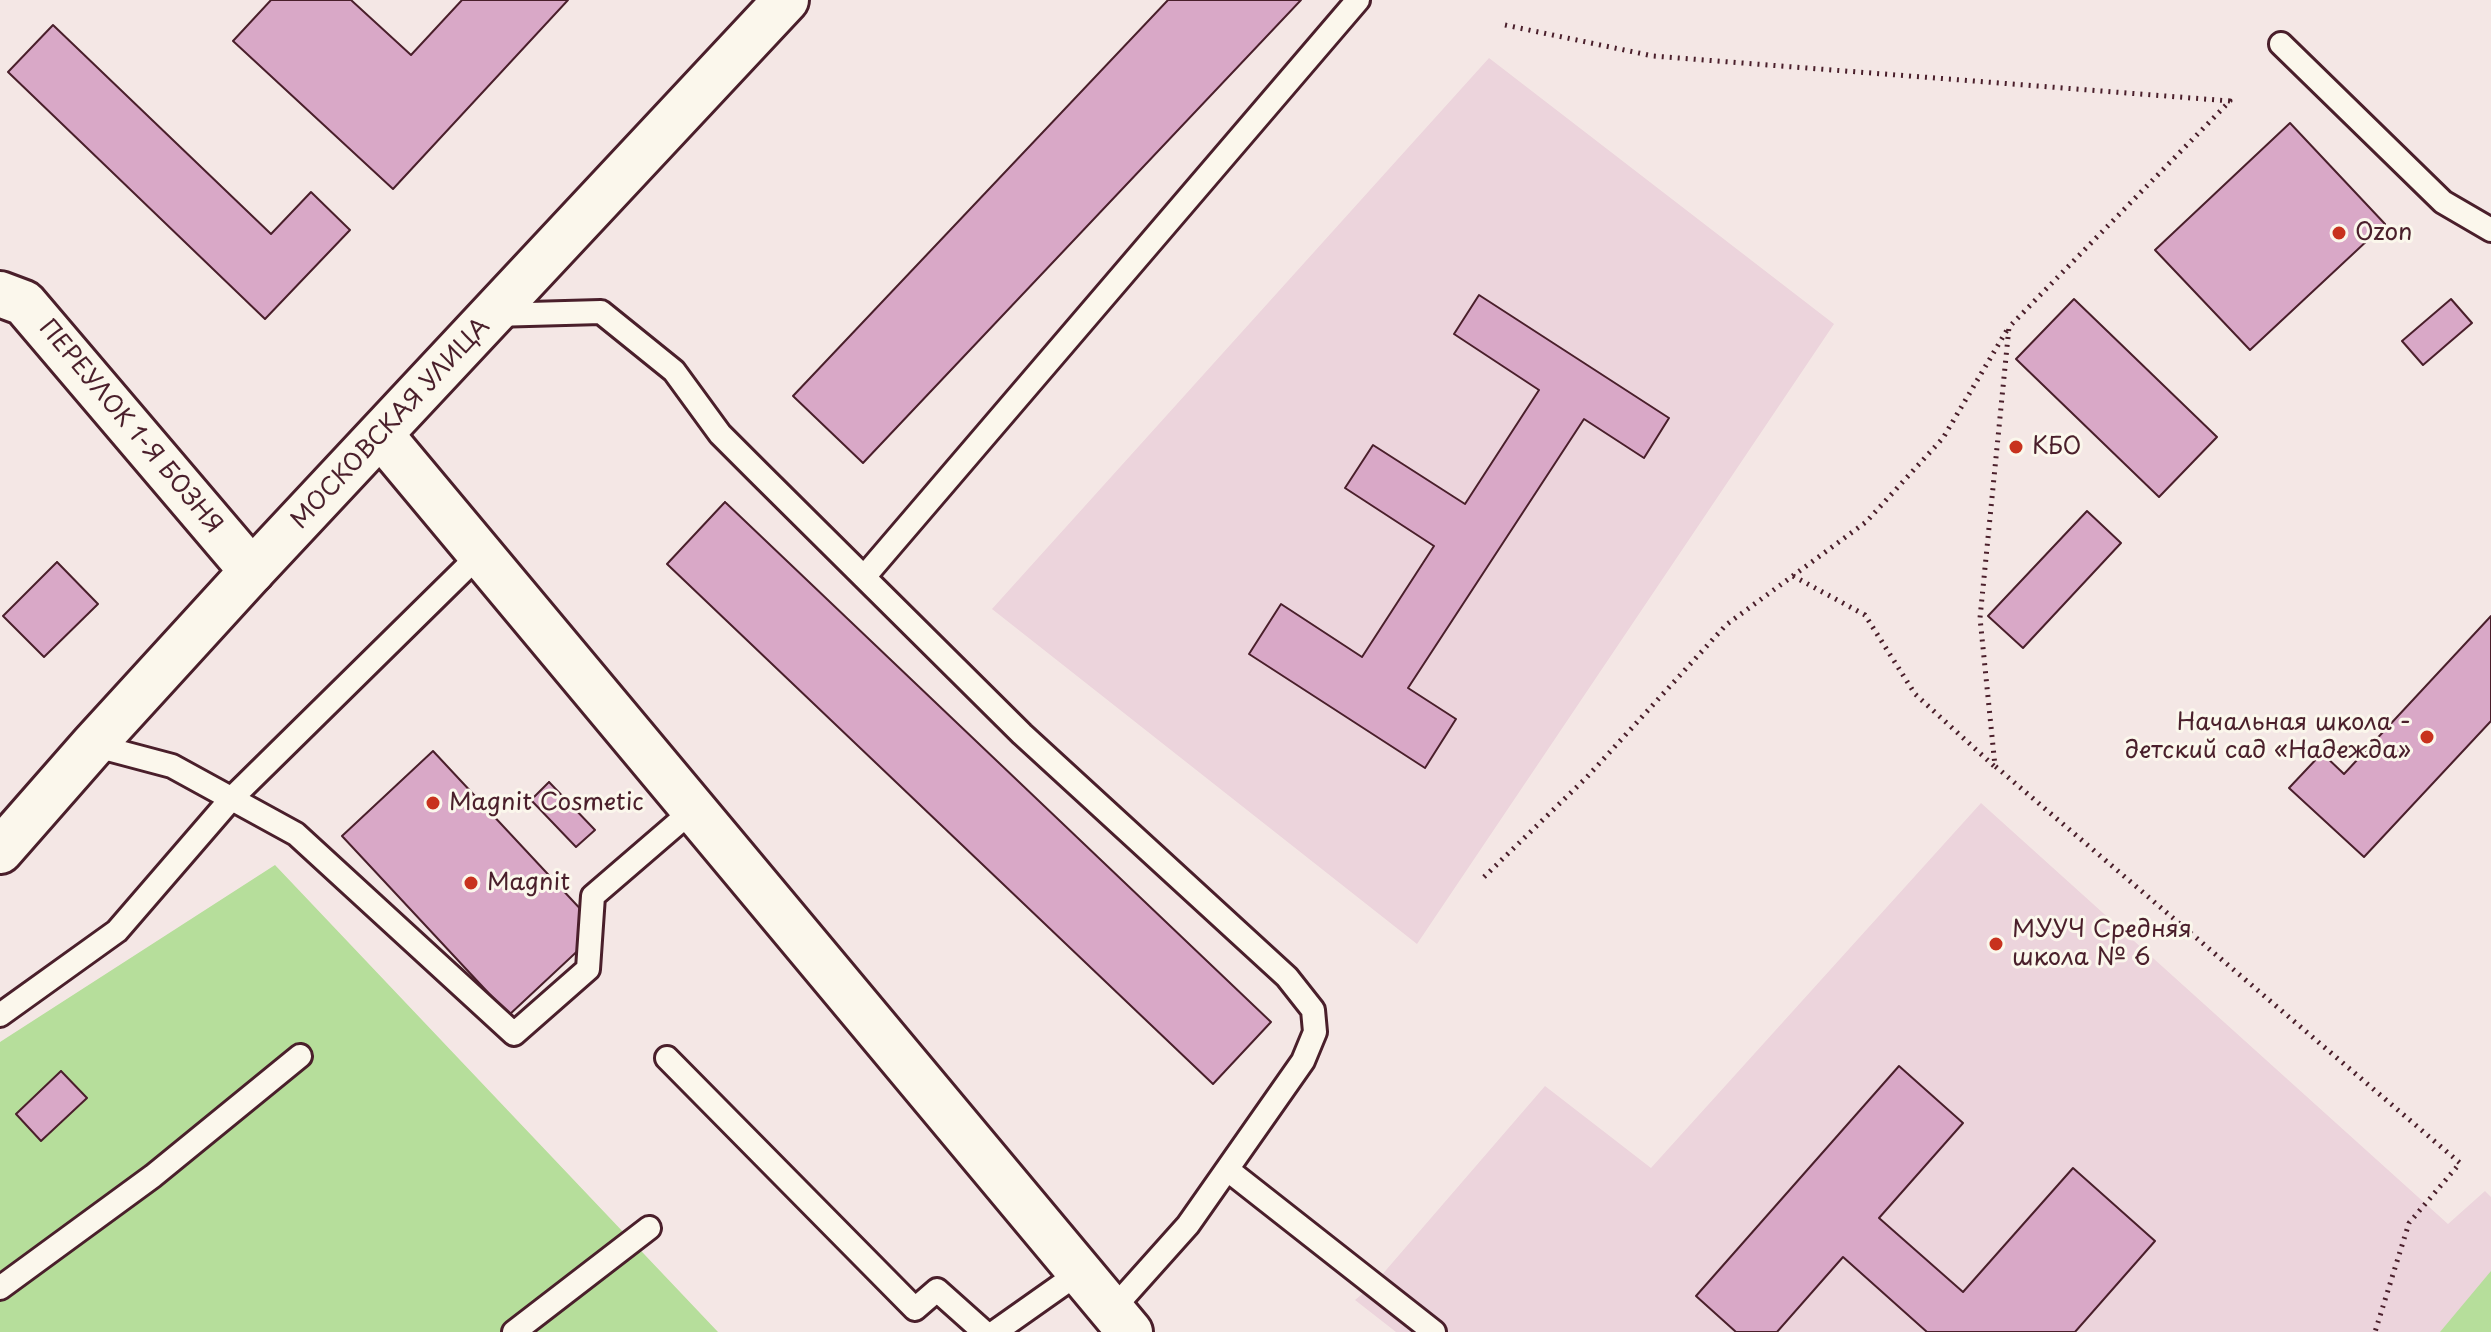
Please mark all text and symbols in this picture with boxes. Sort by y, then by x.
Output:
place label: Ozon [2355,219,2412,247]
marker: Ozon [2330,224,2348,242]
street label: МОСКОВСКАЯ УЛИЦА [286,313,496,535]
street label: ПЕРЕУЛОК 1-Я БОЗНЯ [32,314,228,540]
place label: КБО [2032,433,2082,461]
marker: КБО [2007,438,2025,456]
place label: Начальная школа - детский сад «Надежда» [2125,709,2411,765]
marker: Начальная школа - детский сад «Надежда» [2418,728,2436,746]
place label: Magnit Cosmetic [449,789,644,817]
marker: Magnit Cosmetic [424,794,442,812]
place label: Magnit [487,869,570,897]
marker: Magnit [462,874,480,892]
place label: МУУЧ Средняя школа № 6 [2012,916,2192,972]
marker: МУУЧ Средняя школа № 6 [1987,935,2005,953]

